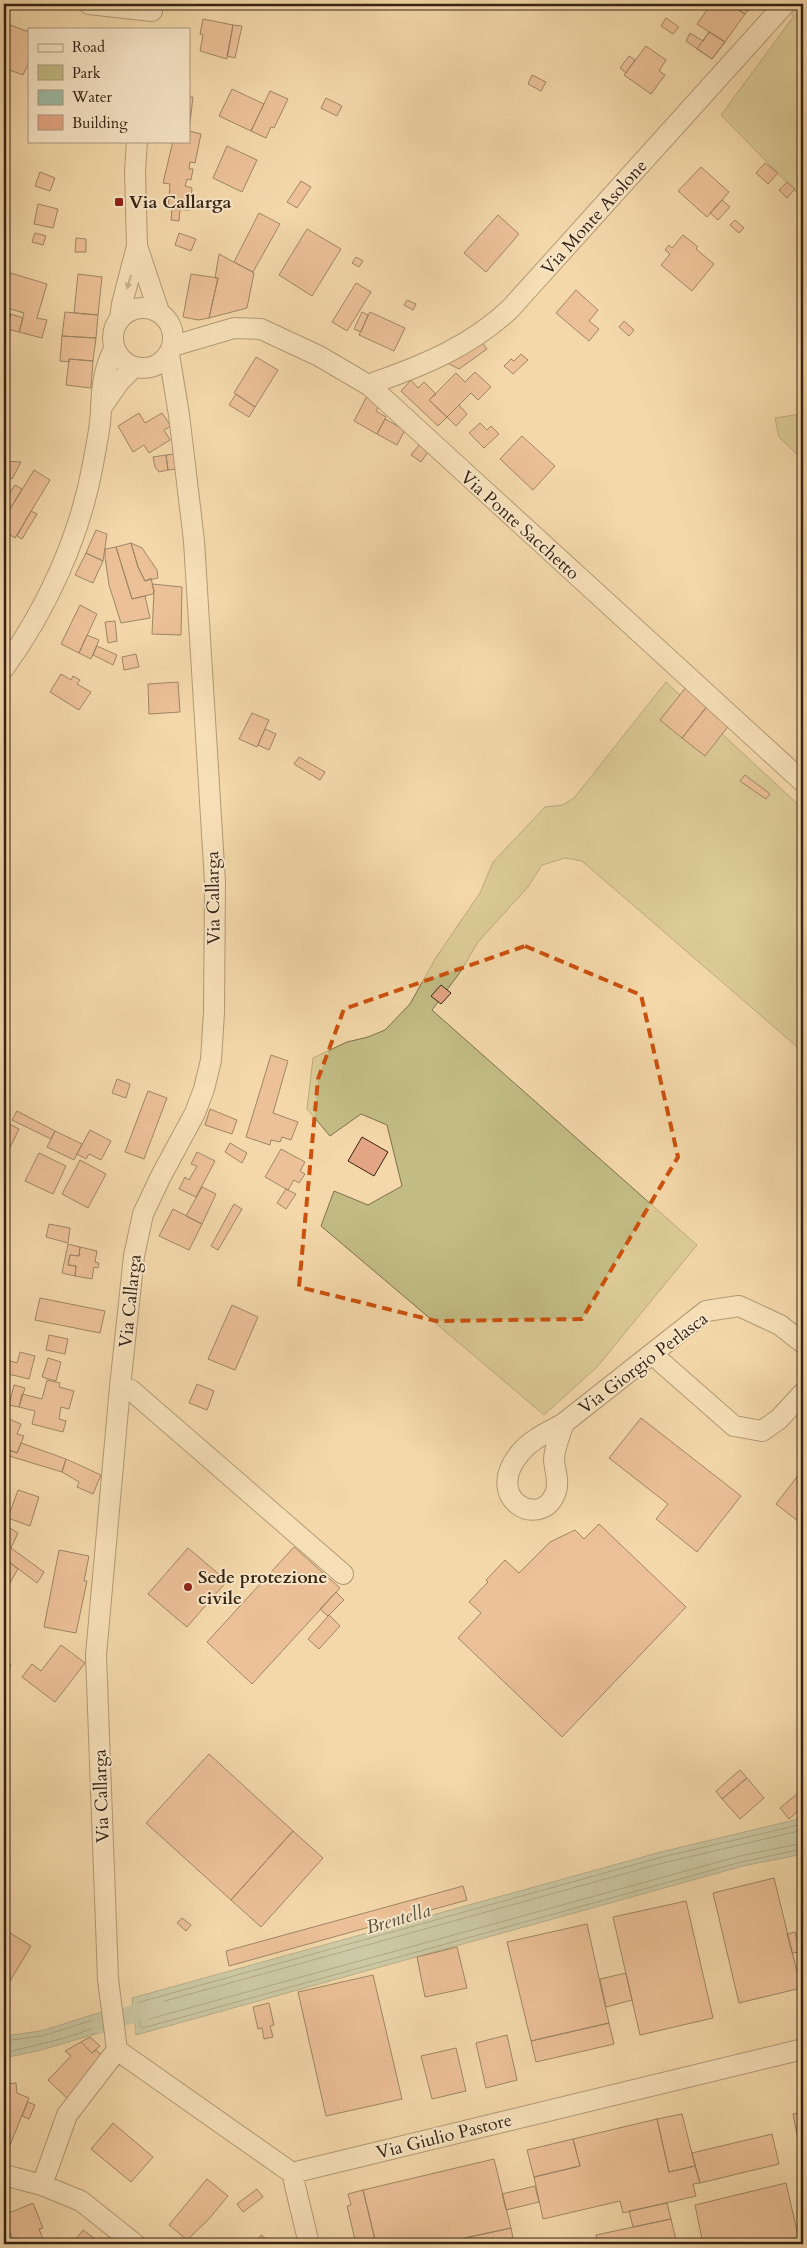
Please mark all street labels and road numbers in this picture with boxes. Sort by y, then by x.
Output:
street label: Via Monte Asolone [536,154,653,281]
street label: Via Ponte Sacchetto [455,465,585,586]
street label: Via Callarga [200,851,227,945]
street label: Via Callarga [113,1253,148,1349]
street label: Via Giorgio Perlasca [573,1306,713,1420]
street label: Via Callarga [87,1748,116,1843]
street label: Via Giulio Pastore [374,2108,515,2165]

